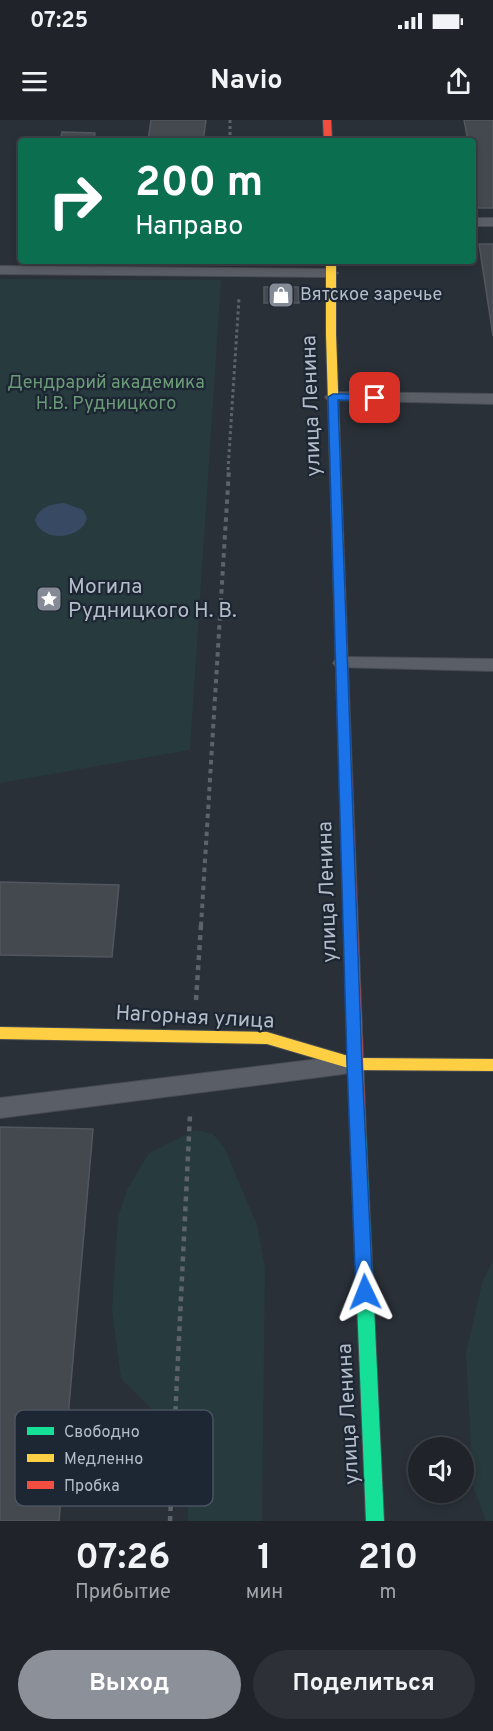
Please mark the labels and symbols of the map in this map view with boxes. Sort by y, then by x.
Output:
shop icon: Вятское заречье [266,280,296,310]
place label: Вятское заречье [300,284,442,307]
street label: улица Ленина [296,335,328,477]
park label: Дендрарий академика Н.В. Рудницкого [7,372,205,416]
pin [349,372,400,423]
place label: Могила Рудницкого Н. В. [68,574,237,625]
place icon: Могила Рудницкого Н. В. [34,584,64,614]
street label: улица Ленина [312,821,344,963]
street label: Нагорная улица [115,1000,275,1036]
position arrow [333,1260,397,1324]
street label: улица Ленина [332,1343,366,1485]
legend [15,1410,213,1506]
text: Свободно [64,1423,140,1443]
text: Медленно [64,1450,143,1470]
text: Пробка [64,1477,120,1497]

